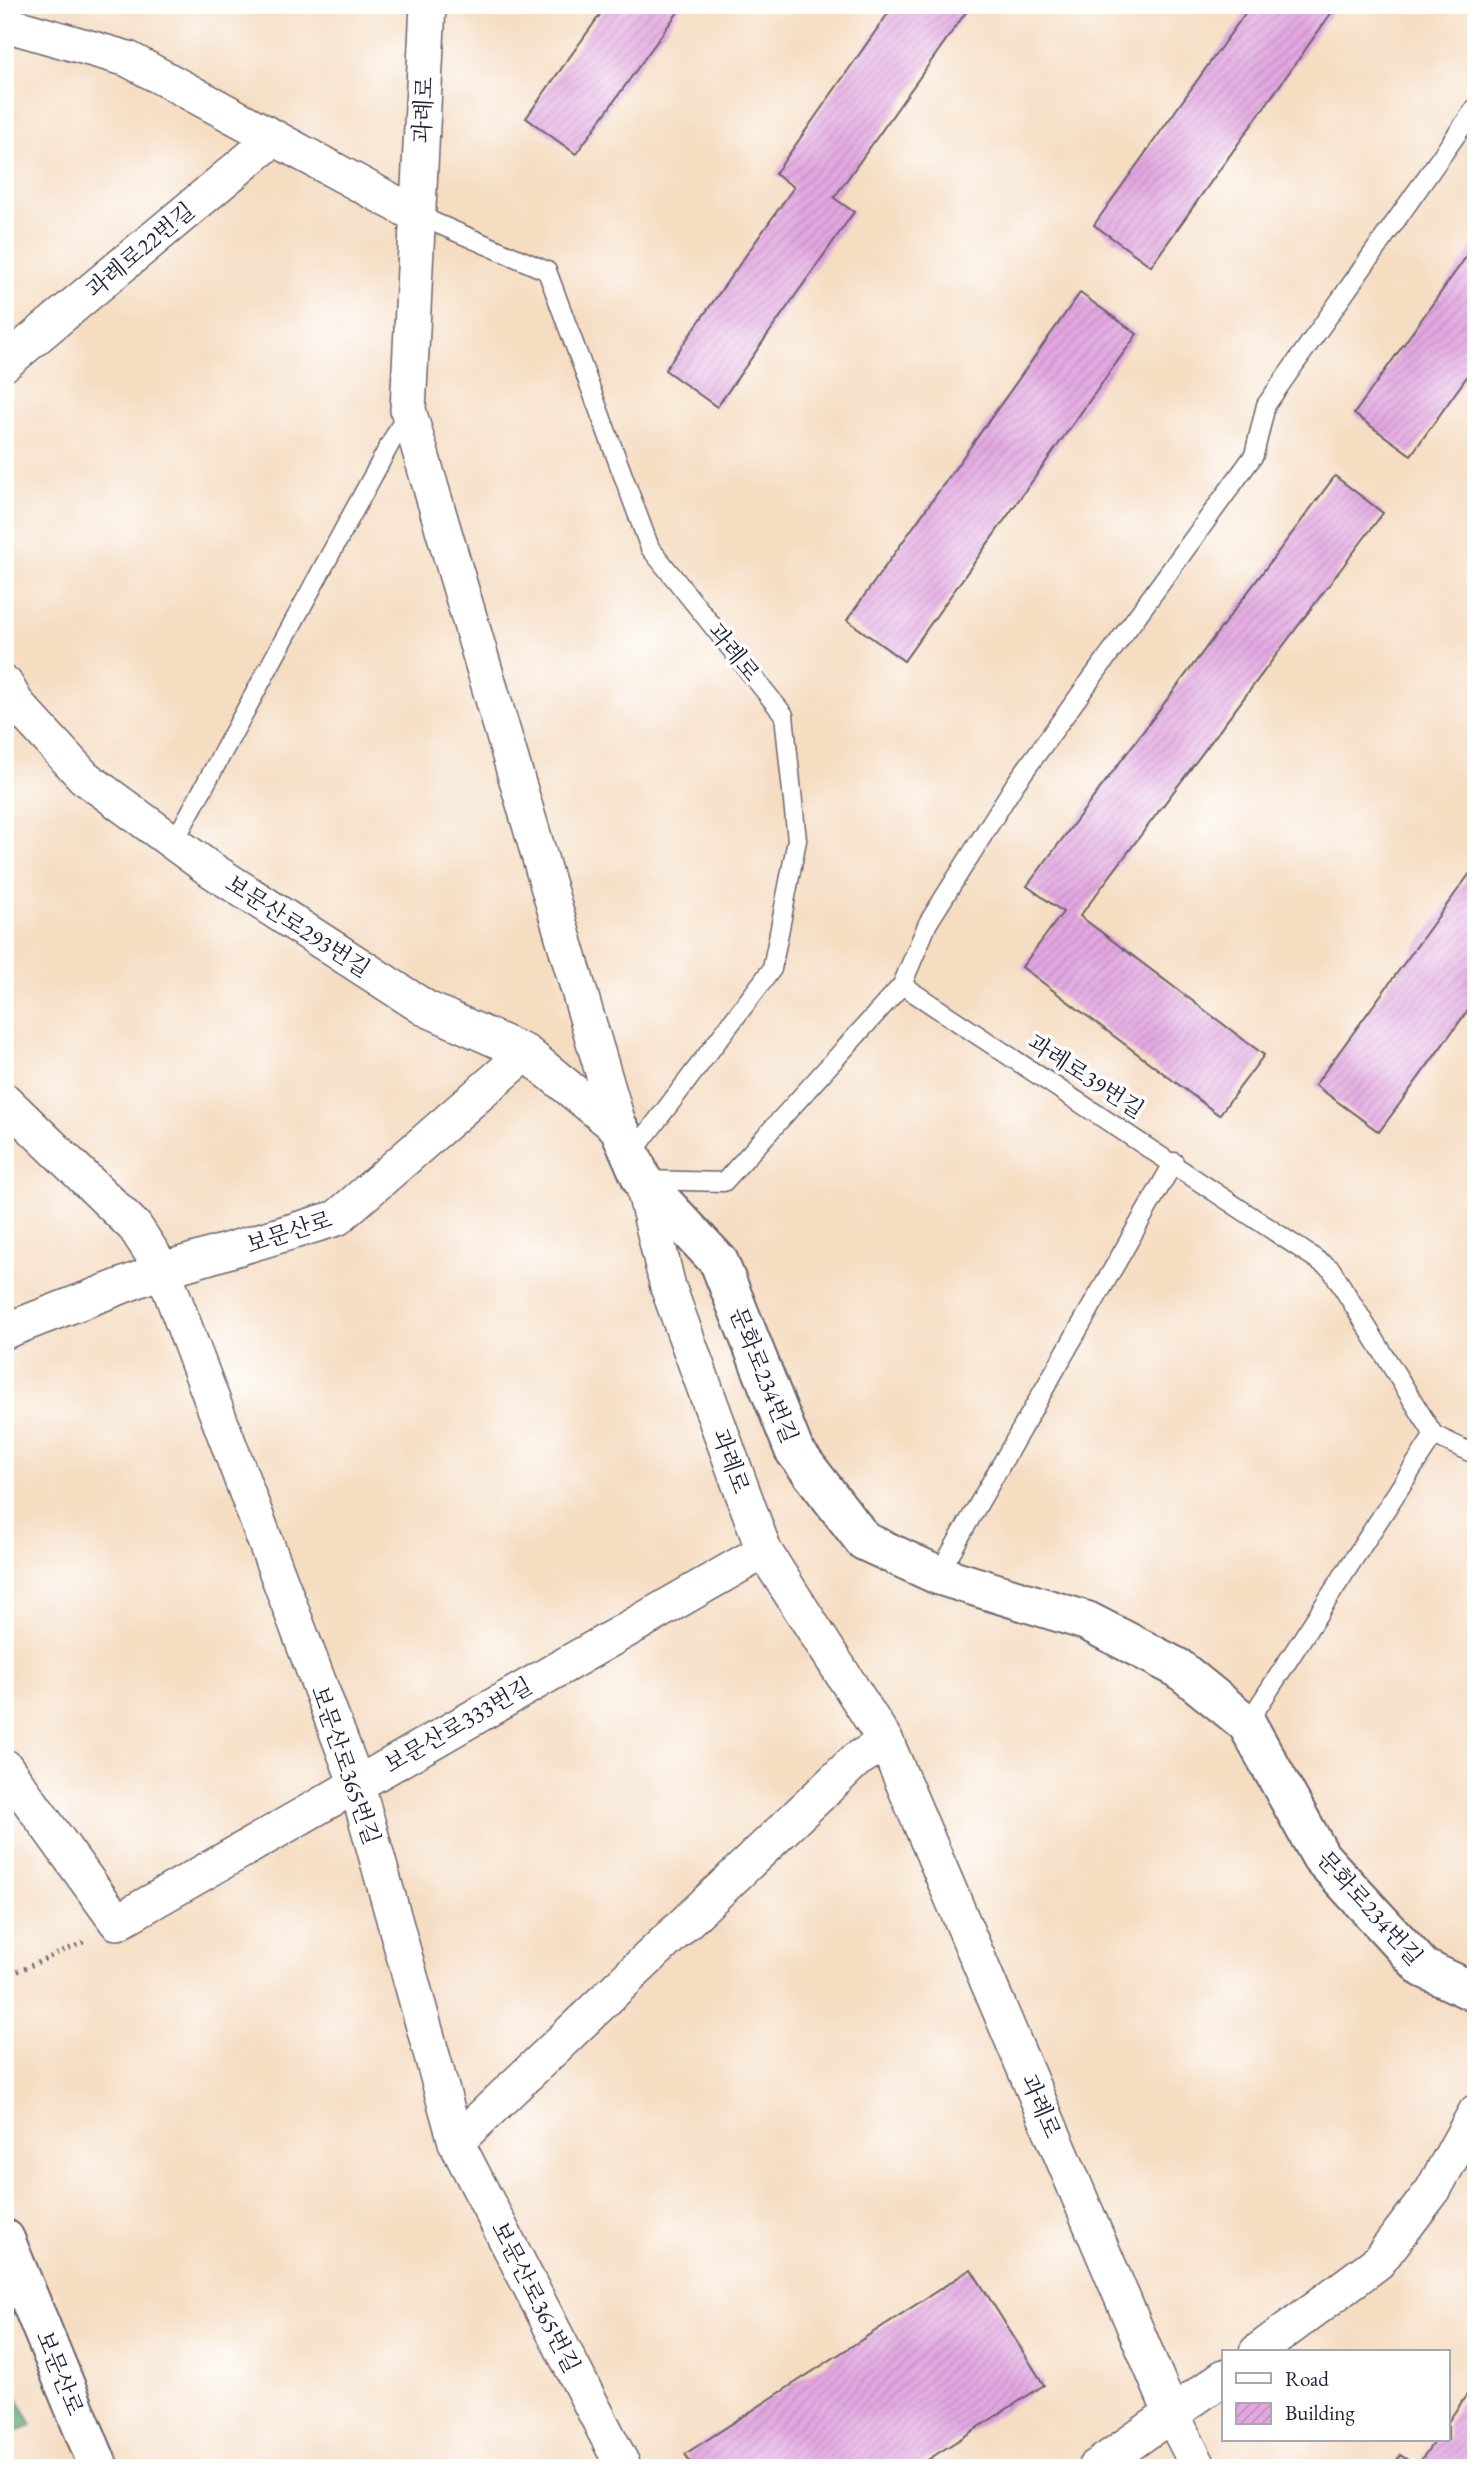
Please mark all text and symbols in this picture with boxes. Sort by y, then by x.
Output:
street label: 과례로 [406,76,440,144]
street label: 과례로22번길 [79,196,201,304]
street label: 과례로 [701,617,767,687]
street label: 보문산로293번길 [220,868,376,984]
street label: 과례로39번길 [1022,1027,1150,1125]
street label: 보문산로 [242,1204,336,1260]
street label: 문화로234번길 [723,1303,805,1447]
street label: 과례로 [706,1425,756,1497]
street label: 보문산로333번길 [378,1670,538,1780]
street label: 보문산로365번길 [305,1681,387,1849]
street label: 문화로234번길 [1311,1844,1429,1972]
street label: 과례로 [1014,2069,1068,2143]
street label: 보문산로365번길 [485,2216,587,2378]
street label: 보문산로 [29,2326,91,2420]
legend [1222,2350,1450,2442]
text: Road [1285,2365,1329,2392]
text: Building [1285,2399,1355,2426]

